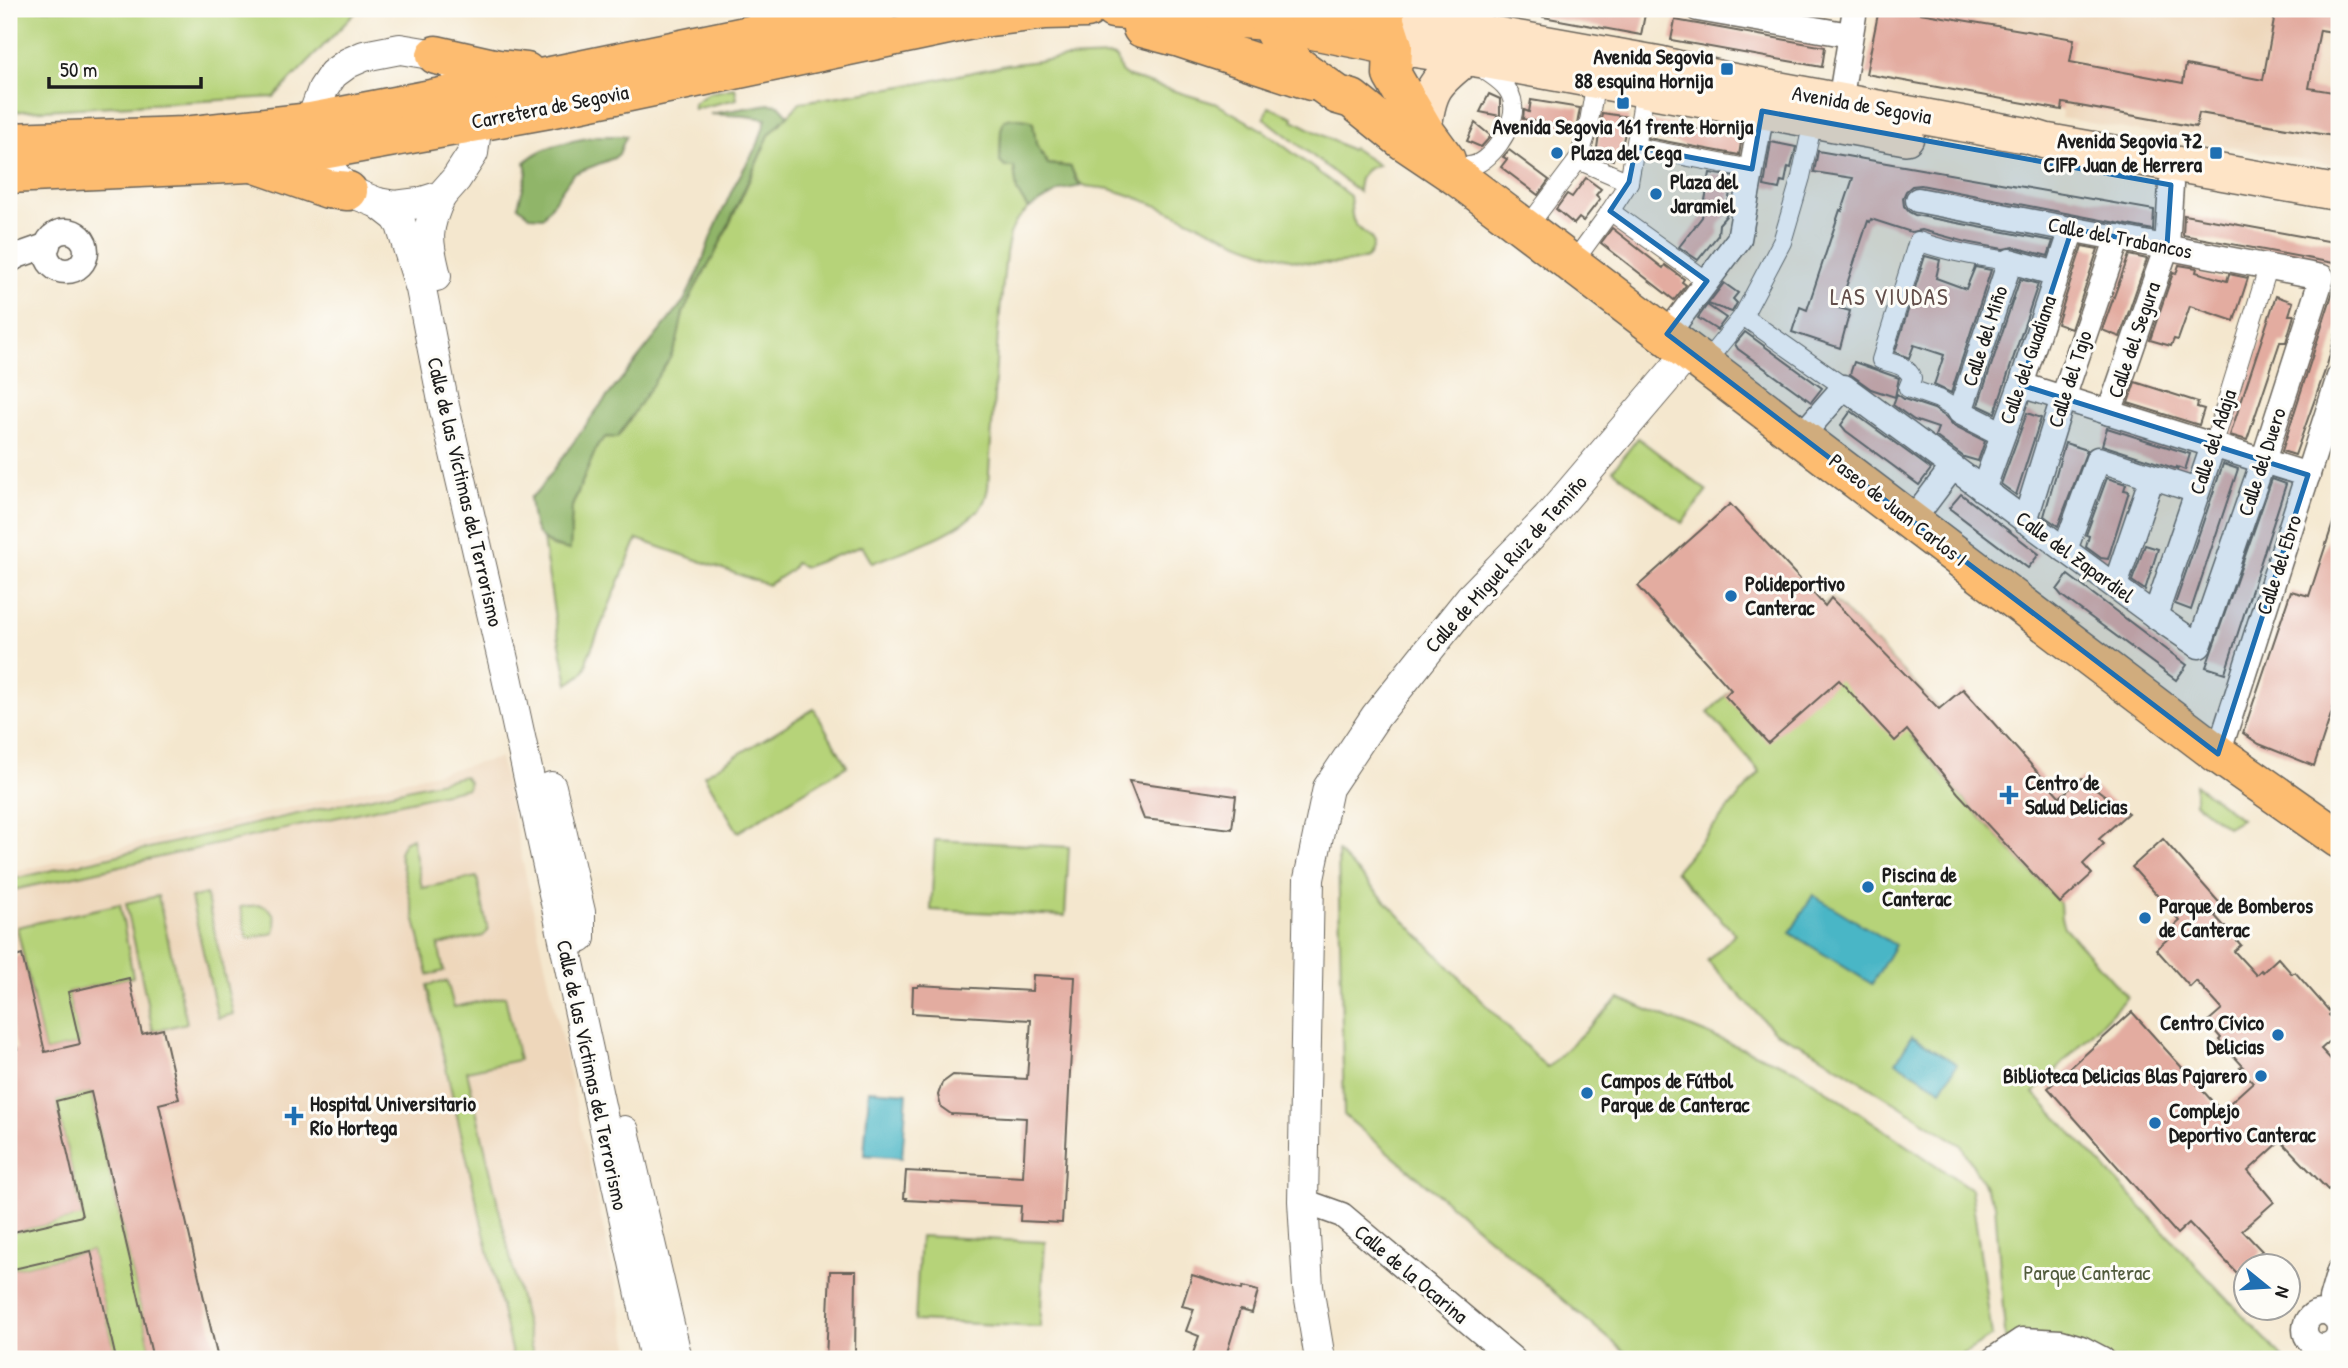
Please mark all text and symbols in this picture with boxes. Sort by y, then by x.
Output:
place label: Avenida Segovia 88 esquina Hornija [1574,42,1714,96]
scale bar [49,46,201,90]
text: 50 m [60,55,97,84]
marker: Avenida Segovia 88 esquina Hornija [1719,61,1735,77]
street label: Carretera de Segovia [469,77,631,136]
street label: Avenida de Segovia [1790,78,1934,131]
marker: Avenida Segovia 161 frente Hornija [1615,95,1631,111]
place label: Avenida Segovia 161 frente Hornija [1493,112,1754,142]
place label: Avenida Segovia 72 CIFP Juan de Herrera [2044,126,2203,179]
place label: Plaza del Cega [1571,138,1682,168]
marker: Plaza del Cega [1549,145,1565,161]
marker: Avenida Segovia 72 CIFP Juan de Herrera [2208,145,2224,161]
place label: Plaza del Jaramiel [1670,167,1739,220]
marker: Plaza del Jaramiel [1648,186,1664,202]
street label: Calle del Trabancos [2046,209,2195,266]
street label: Calle del Segura [2100,278,2167,402]
district label: LAS VIUDAS [1830,281,1950,312]
street label: Calle del Miño [1955,282,2014,390]
street label: Calle del Guadiana [1992,292,2063,428]
street label: Calle del Tajo [2040,327,2099,431]
street label: Calle de las Víctimas del Terrorismo [420,354,511,629]
street label: Calle del Adaja [2182,386,2243,498]
street label: Calle del Duero [2230,404,2293,520]
street label: Paseo de Juan Carlos I [1823,446,1973,573]
street label: Calle de Miguel Ruiz de Temiño [1418,468,1593,659]
street label: Calle del Zapardiel [2010,504,2141,610]
street label: Calle del Ebro [2249,511,2308,619]
place label: Polideportivo Canterac [1745,569,1845,622]
marker: Polideportivo Canterac [1723,588,1739,604]
place label: Centro de Salud Delicias [2025,768,2128,821]
marker: Centro de Salud Delicias [1999,785,2019,805]
place label: Piscina de Canterac [1882,860,1957,913]
marker: Piscina de Canterac [1860,879,1876,895]
place label: Parque de Bomberos de Canterac [2159,891,2313,944]
marker: Parque de Bomberos de Canterac [2137,910,2153,926]
street label: Calle de las Víctimas del Terrorismo [550,937,635,1213]
place label: Centro Cívico Delicias [2160,1008,2265,1061]
marker: Centro Cívico Delicias [2270,1027,2286,1043]
place label: Biblioteca Delicias Blas Pajarero [2003,1061,2248,1090]
place label: Campos de Fútbol Parque de Canterac [1601,1066,1750,1120]
marker: Biblioteca Delicias Blas Pajarero [2253,1068,2269,1084]
marker: Campos de Fútbol Parque de Canterac [1579,1085,1595,1101]
place label: Hospital Universitario Río Hortega [310,1089,477,1143]
place label: Complejo Deportivo Canterac [2169,1096,2317,1150]
marker: Hospital Universitario Río Hortega [284,1106,304,1126]
marker: Complejo Deportivo Canterac [2147,1115,2163,1131]
street label: Calle de la Ocarina [1348,1217,1474,1330]
north arrow [2232,1252,2302,1322]
park label: Parque Canterac [2023,1258,2151,1287]
text: N [2269,1283,2297,1301]

